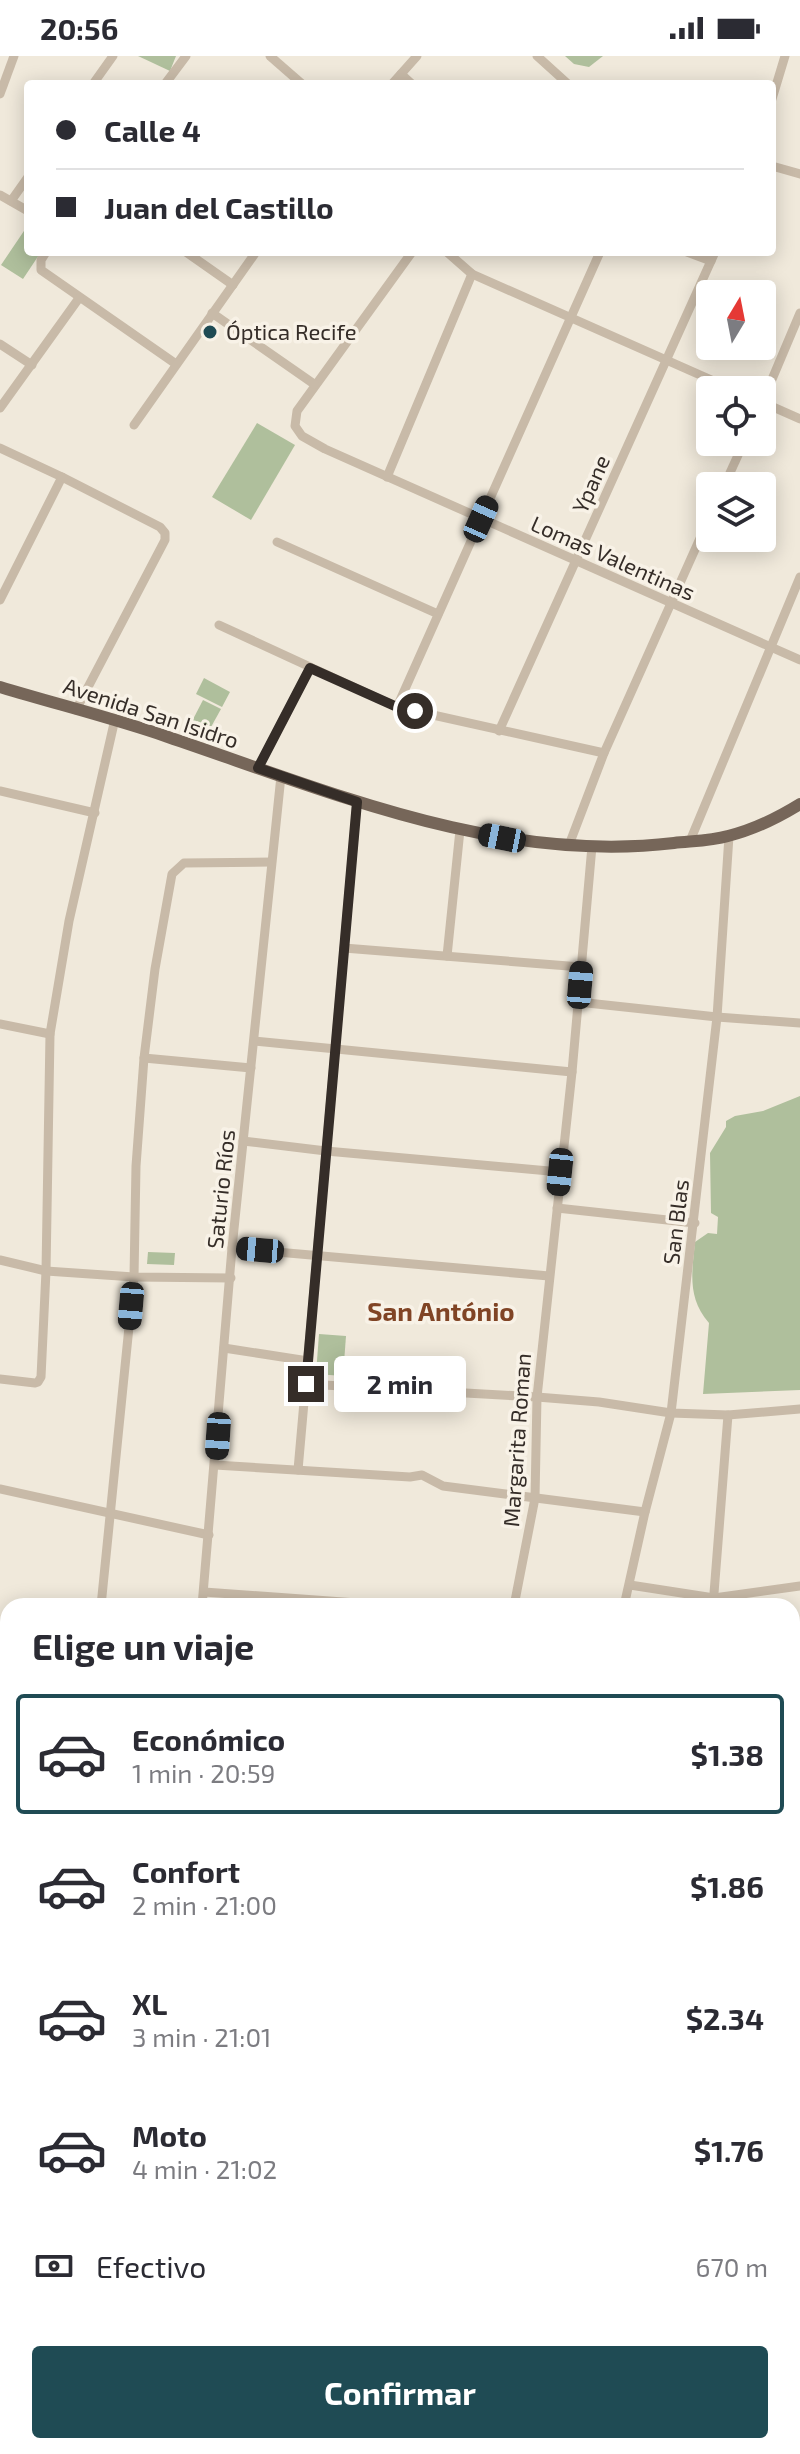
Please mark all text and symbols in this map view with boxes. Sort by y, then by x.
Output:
text: 20:56 [40,10,118,46]
text: Calle 4 [104,112,201,148]
text: Juan del Castillo [104,189,334,225]
north arrow [696,280,776,360]
map controls [696,280,776,552]
place label: Óptica Recife [226,318,357,344]
marker: Óptica Recife [201,323,219,341]
button: locate [696,376,776,456]
street label: Ypane [566,451,614,517]
button: layers [696,472,776,552]
car [460,492,502,546]
street label: Lomas Valentinas [527,509,699,605]
street label: Avenida San Isidro [60,671,242,753]
route start [397,693,433,729]
car [476,822,528,854]
car [566,960,594,1010]
street label: Saturio Ríos [201,1128,239,1250]
car [546,1147,574,1197]
street label: San Blas [657,1178,693,1266]
car [235,1236,285,1264]
car [117,1281,145,1331]
district label: San António [367,1295,515,1326]
street label: Margarita Roman [497,1352,535,1528]
callout: 2 min [334,1356,466,1412]
route end [288,1366,324,1402]
text: 2 min [367,1368,433,1399]
car [204,1411,232,1461]
text: Elige un viaje [32,1624,254,1667]
icon: car [36,1718,108,1790]
text: Económico [132,1721,285,1757]
text: $1.38 [691,1736,764,1772]
text: 1 min · 20:59 [132,1757,275,1788]
icon: car [36,1850,108,1922]
text: Confort [132,1853,240,1889]
text: $1.86 [690,1868,764,1904]
text: 2 min · 21:00 [132,1889,277,1920]
icon: car [36,1982,108,2054]
text: XL [132,1985,167,2021]
text: $2.34 [686,2000,764,2036]
text: 3 min · 21:01 [132,2021,271,2052]
icon: car [36,2114,108,2186]
text: Moto [132,2117,207,2153]
text: $1.76 [694,2132,764,2168]
text: 4 min · 21:02 [132,2153,277,2184]
icon: cash [32,2244,76,2288]
text: Efectivo [96,2248,206,2284]
text: 670 m [696,2251,768,2282]
button: Confirmar [32,2346,768,2438]

